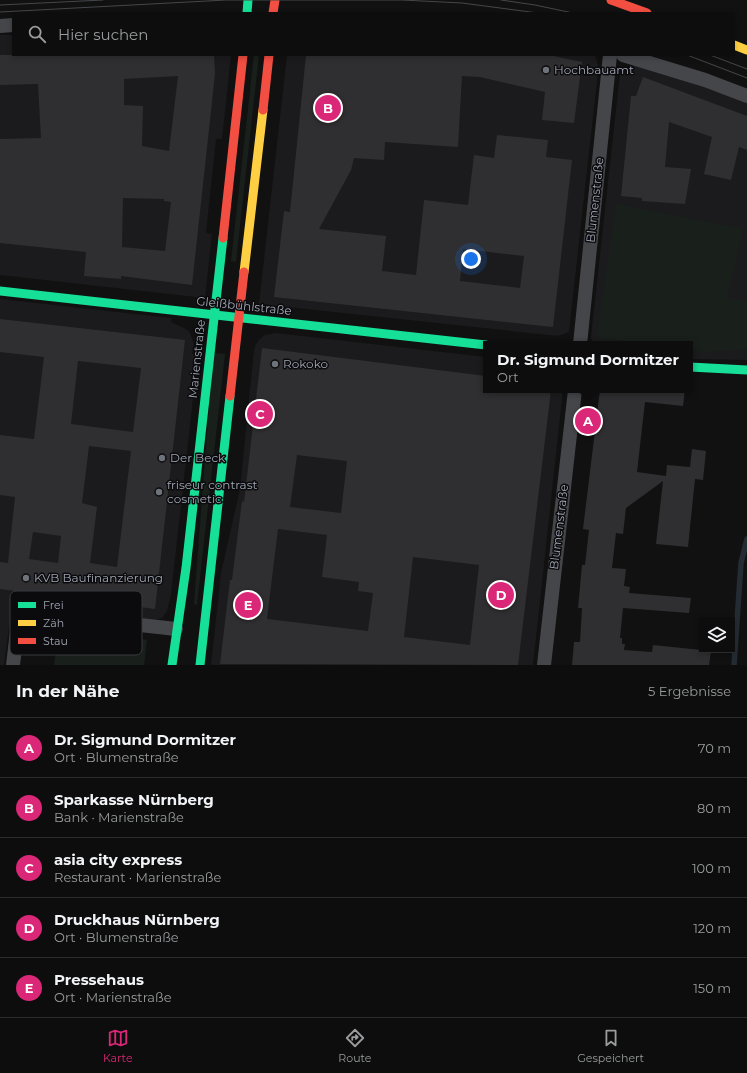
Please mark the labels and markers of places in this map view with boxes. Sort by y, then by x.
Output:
place label: Hochbauamt [554,62,634,77]
marker: Hochbauamt [541,65,551,75]
pin: B [315,93,341,123]
place label: Rokoko [283,356,328,371]
marker: Rokoko [270,359,280,369]
pin: C [247,399,273,429]
pin: A [575,406,601,436]
place label: Der Beck [170,450,226,465]
marker: Der Beck [157,453,167,463]
place label: friseur contrast cosmetic [167,477,258,506]
marker: friseur contrast cosmetic [154,487,164,497]
place label: KVB Baufinanzierung [34,570,163,585]
marker: KVB Baufinanzierung [21,573,31,583]
pin: D [488,580,514,610]
pin: E [235,590,261,620]

